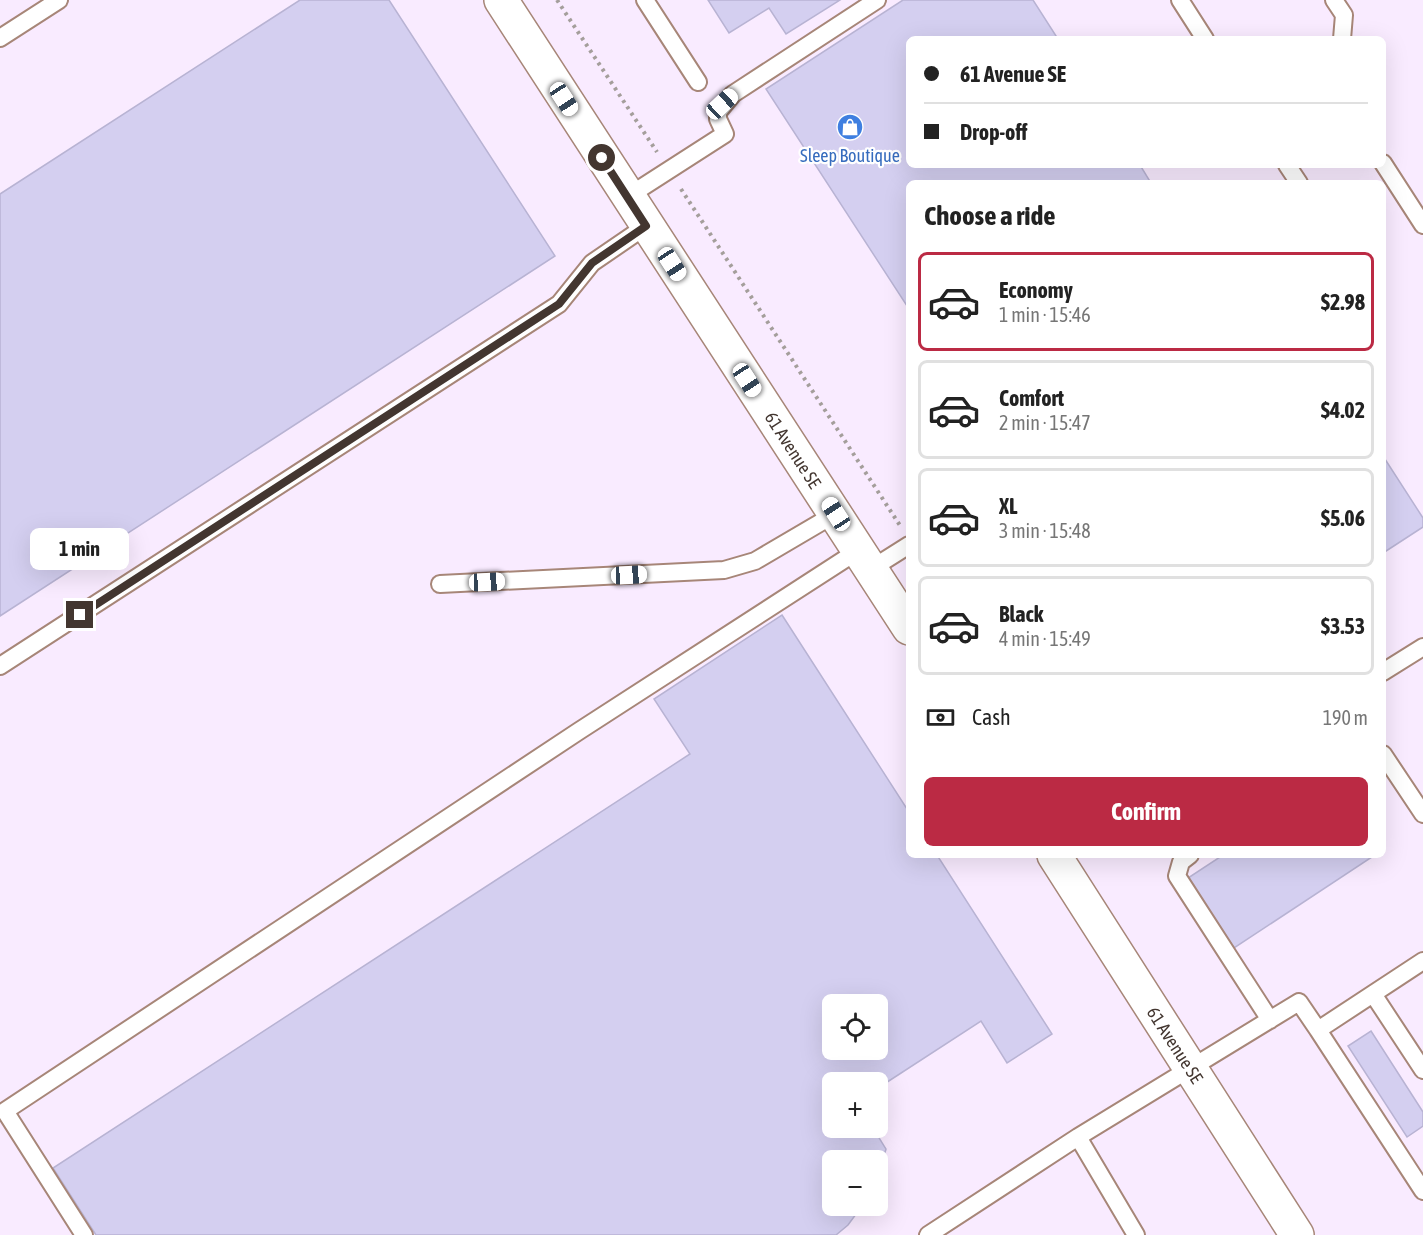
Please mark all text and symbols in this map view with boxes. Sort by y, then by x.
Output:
text: 61 Avenue SE [960,61,1066,87]
car [547,79,581,119]
car [703,85,741,123]
shop icon: Sleep Boutique [835,112,865,142]
text: Drop-off [960,119,1027,145]
route start [588,144,615,171]
place label: Sleep Boutique [800,145,900,166]
text: Choose a ride [924,200,1056,231]
car [655,244,689,284]
icon: car [927,275,981,329]
text: Economy [999,277,1073,303]
text: $2.98 [1321,289,1365,315]
text: 1 min · 15:46 [999,303,1091,326]
car [730,360,764,400]
icon: car [927,383,981,437]
text: Comfort [999,385,1064,411]
text: $4.02 [1321,397,1365,423]
street label: 61 Avenue SE [761,408,826,492]
text: 2 min · 15:47 [999,411,1091,434]
icon: car [927,491,981,545]
text: XL [999,493,1017,519]
car [819,494,853,534]
text: $5.06 [1321,505,1365,531]
text: 3 min · 15:48 [999,519,1091,542]
callout: 1 min [31,528,130,570]
text: 1 min [59,537,100,560]
car [611,565,647,585]
car [469,572,505,592]
icon: car [927,599,981,653]
route end [66,601,93,628]
text: Black [999,601,1043,627]
text: $3.53 [1321,613,1365,639]
text: 4 min · 15:49 [999,627,1091,650]
icon: cash [924,701,957,734]
text: Cash [972,704,1011,730]
text: 190 m [1323,706,1368,729]
button: Confirm [924,777,1368,846]
map controls [822,994,888,1216]
button: locate [822,994,888,1060]
street label: 61 Avenue SE [1143,1003,1208,1087]
button: + [822,1072,888,1138]
button: − [822,1150,888,1216]

